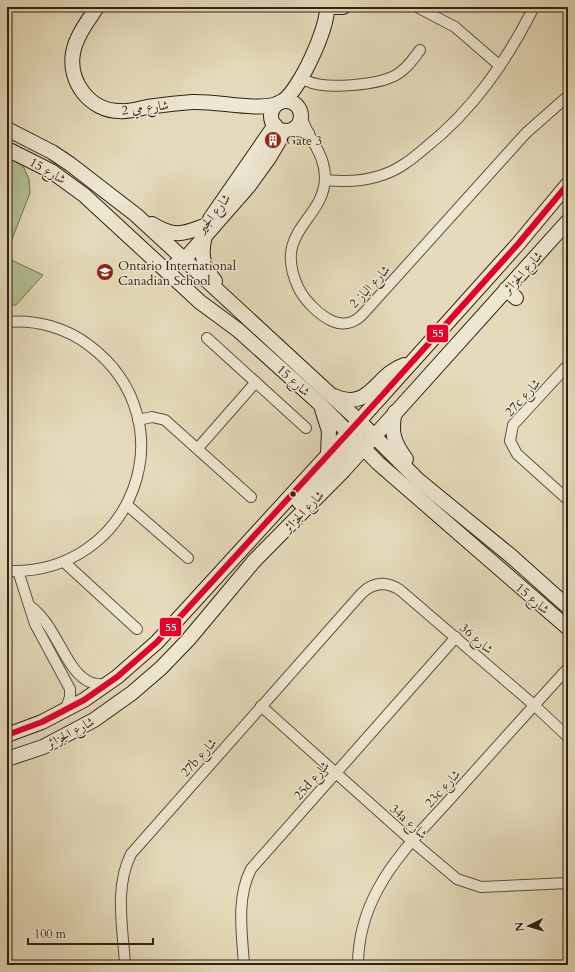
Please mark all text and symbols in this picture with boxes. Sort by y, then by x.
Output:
street label: شارع مي 2 [120,96,170,122]
building icon: Gate 3 [263,130,283,150]
place label: Gate 3 [286,132,322,150]
street label: شارع 15 [25,153,69,190]
street label: شارع الجير [191,190,236,240]
street label: شارع الجزائر [497,247,548,301]
place label: Ontario International Canadian School [118,257,237,290]
street label: شارع الباز 2 [345,261,396,313]
school or university icon: Ontario International Canadian School [95,262,115,282]
line badge: 55 [426,324,449,343]
text: 55 [432,326,444,341]
street label: شارع 15 [271,361,314,402]
street label: 27c شارع [501,375,546,422]
street label: شارع الجزائر [278,487,330,539]
unlabelled marker [288,489,298,499]
street label: شارع 15 [510,579,553,620]
line badge: 55 [159,617,182,637]
street label: شارع 36 [454,619,497,660]
text: 55 [165,620,177,635]
street label: شارع الجزائر [42,713,99,756]
street label: 27b شارع [177,734,222,782]
street label: 25d شارع [290,757,335,805]
street label: 23c شارع [421,766,466,813]
street label: 34a شارع [384,800,431,845]
north arrow [509,906,549,946]
scale bar [28,920,153,946]
text: N [512,921,527,932]
text: 100 m [34,926,67,942]

